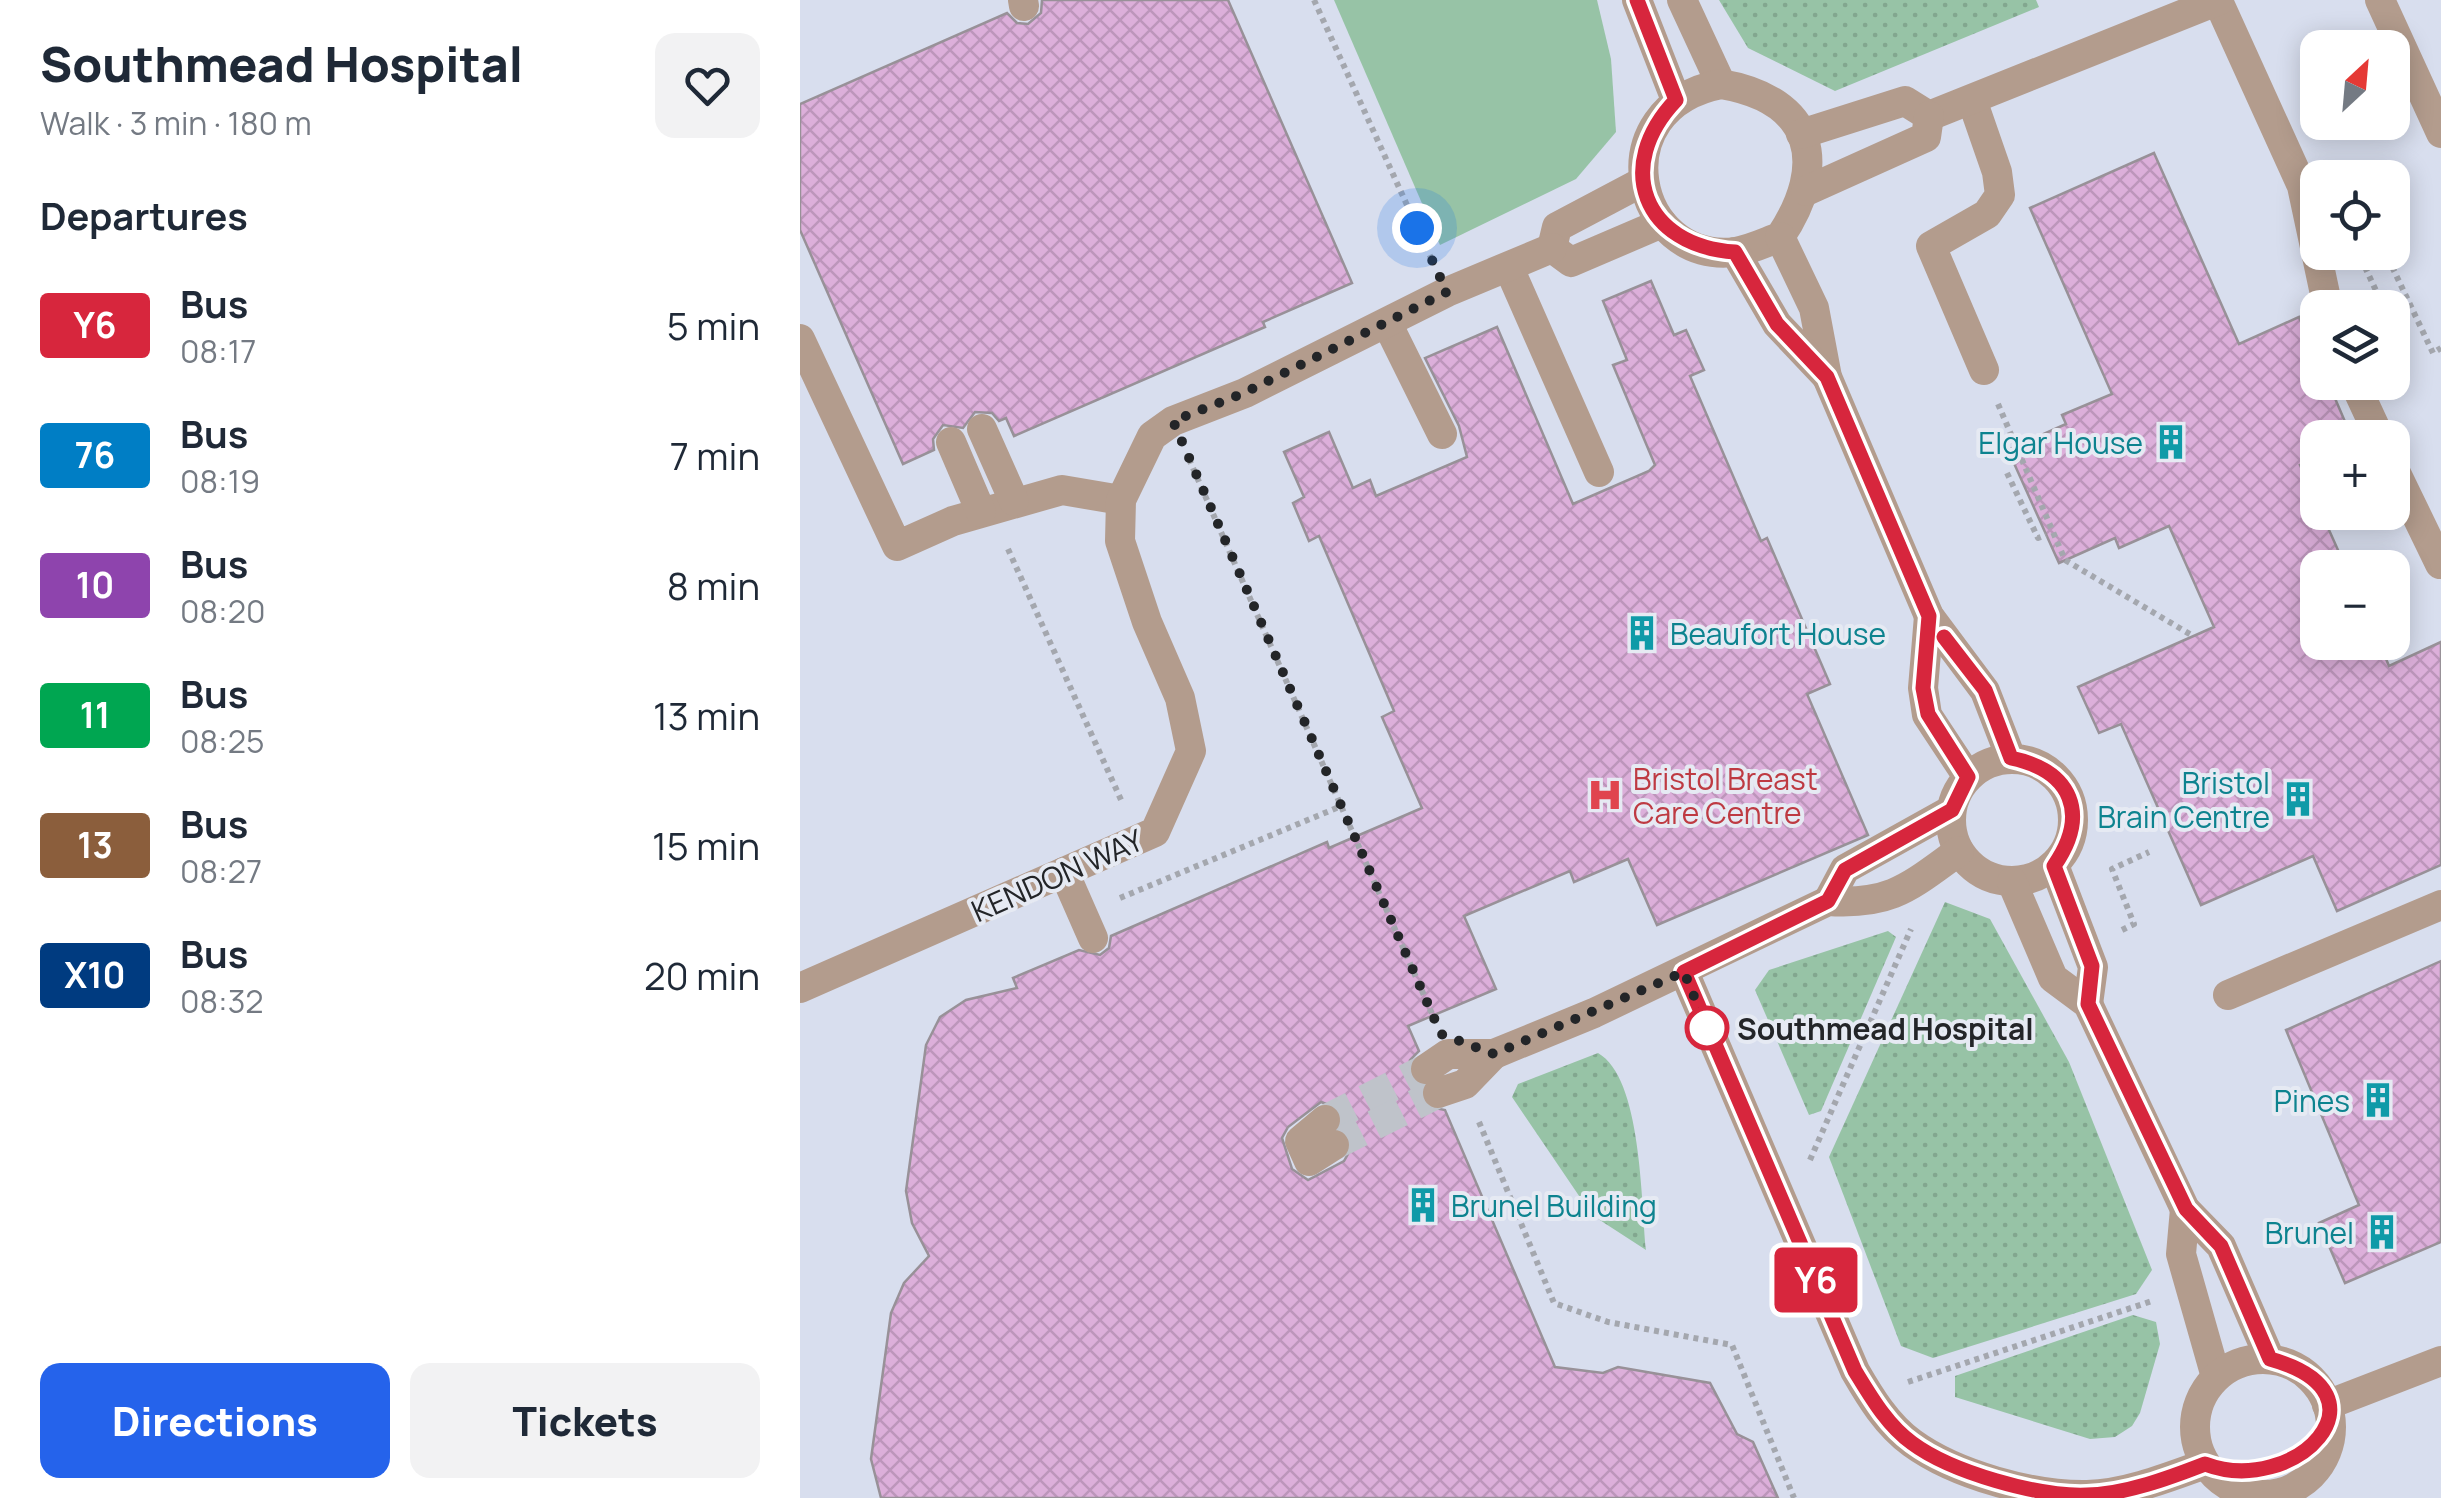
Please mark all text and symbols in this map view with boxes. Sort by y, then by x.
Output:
north arrow [2300,30,2410,140]
map controls [2300,30,2410,660]
text: Southmead Hospital [40,31,523,96]
button: heart [655,33,760,138]
text: Walk · 3 min · 180 m [40,101,312,145]
button: locate [2300,160,2410,270]
text: Departures [40,189,248,241]
your location [1392,203,1442,253]
text: Bus [180,277,248,329]
button: layers [2300,290,2410,400]
text: 5 min [667,299,760,351]
text: Y6 [73,301,117,349]
text: 08:17 [180,329,256,373]
text: Bus [180,407,248,459]
button: + [2300,420,2410,530]
place label: Elgar House [1978,422,2143,463]
building icon: Elgar House [2152,423,2190,461]
text: 7 min [670,429,760,481]
text: 76 [75,431,115,479]
text: 08:19 [180,459,260,503]
text: Bus [180,537,248,589]
button: − [2300,550,2410,660]
text: 8 min [667,559,760,611]
text: 10 [76,561,114,609]
text: 08:20 [180,589,265,633]
place label: Beaufort House [1670,613,1886,654]
building icon: Beaufort House [1623,614,1661,652]
text: Bus [180,667,248,719]
text: 13 min [653,689,760,741]
text: 11 [80,691,110,739]
text: 08:25 [180,719,264,763]
place label: Bristol Breast Care Centre [1633,758,1818,833]
place label: Bristol Brain Centre [2097,762,2270,837]
hospital icon: Bristol Breast Care Centre [1586,776,1624,814]
building icon: Bristol Brain Centre [2279,780,2317,818]
text: Bus [180,797,248,849]
text: 15 min [652,819,760,871]
street label: KENDON WAY [965,819,1150,931]
text: 13 [77,821,113,869]
text: 08:27 [180,849,262,893]
text: Bus [180,927,248,979]
text: 20 min [644,949,760,1001]
text: X10 [64,951,126,999]
text: 08:32 [180,979,264,1023]
marker: Southmead Hospital [1686,1007,1728,1049]
place label: Southmead Hospital [1737,1008,2034,1049]
place label: Pines [2274,1080,2350,1121]
building icon: Pines [2359,1081,2397,1119]
place label: Brunel Building [1451,1185,1657,1226]
building icon: Brunel Building [1404,1186,1442,1224]
place label: Brunel [2265,1212,2354,1253]
building icon: Brunel [2363,1213,2401,1251]
line badge: Y6 [1771,1248,1861,1312]
text: Y6 [1794,1256,1838,1304]
button: Directions [40,1363,390,1478]
button: Tickets [410,1363,760,1478]

